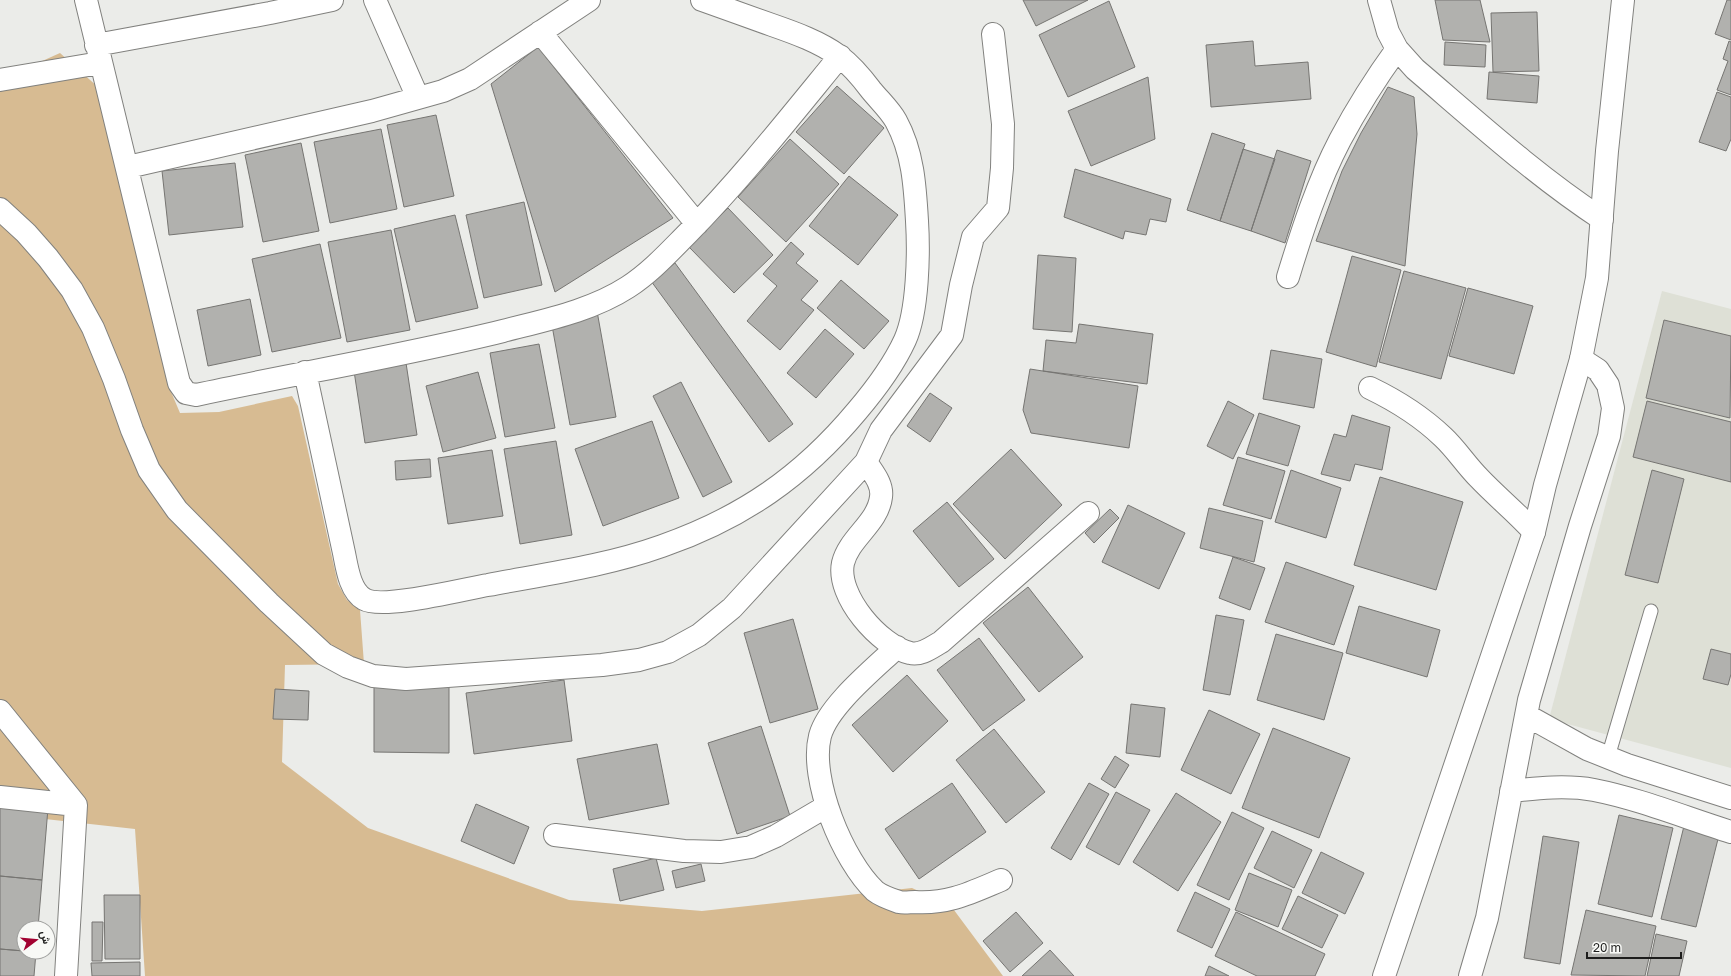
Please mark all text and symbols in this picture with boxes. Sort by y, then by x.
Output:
north arrow [16,920,56,960]
text: ش [37,929,54,946]
scale bar [1587,934,1681,960]
text: 20 m [1593,940,1621,955]

